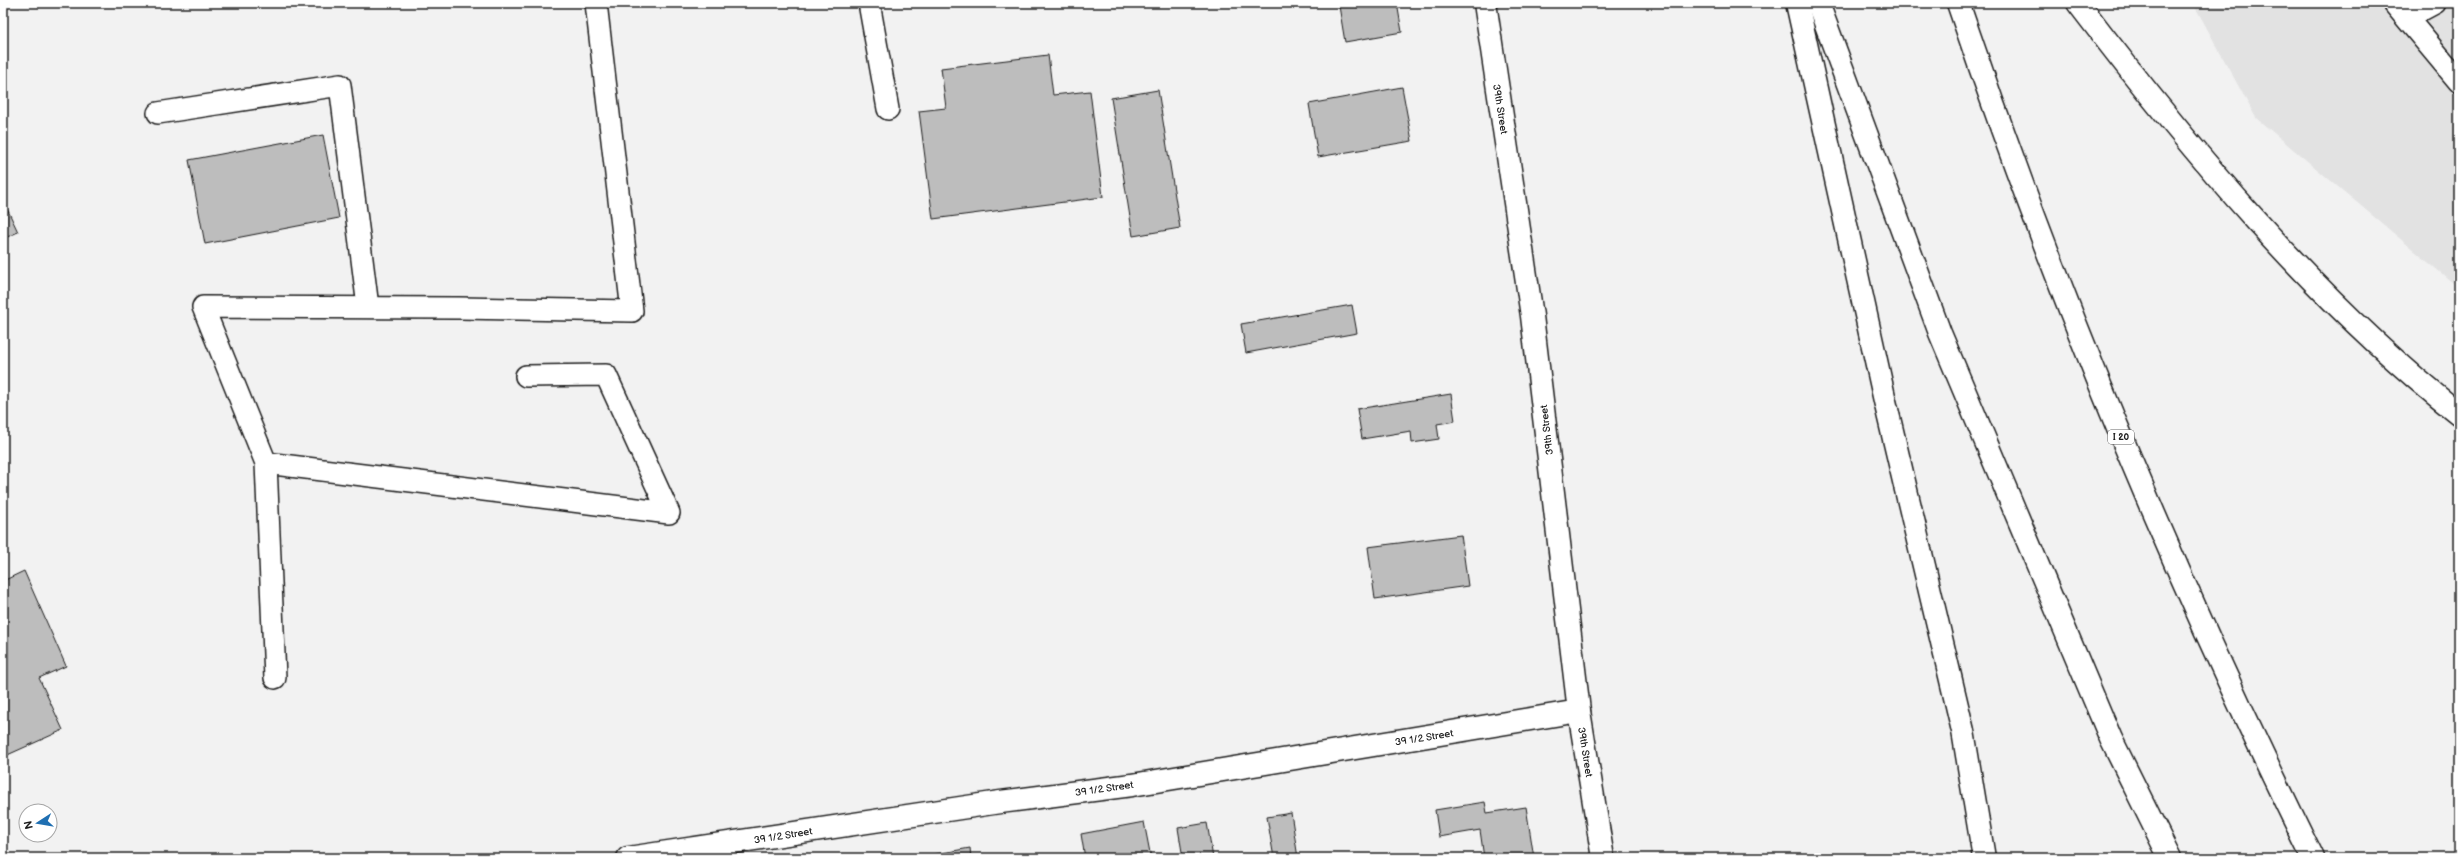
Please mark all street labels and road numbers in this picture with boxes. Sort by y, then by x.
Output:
street label: 39th Street [1490,83,1510,135]
street label: 39th Street [1538,404,1556,456]
road number: I 20 [2108,430,2134,444]
street label: 39th Street [1575,726,1595,778]
street label: 39 1/2 Street [1394,727,1454,749]
street label: 39 1/2 Street [1074,779,1134,799]
street label: 39 1/2 Street [753,825,813,847]

